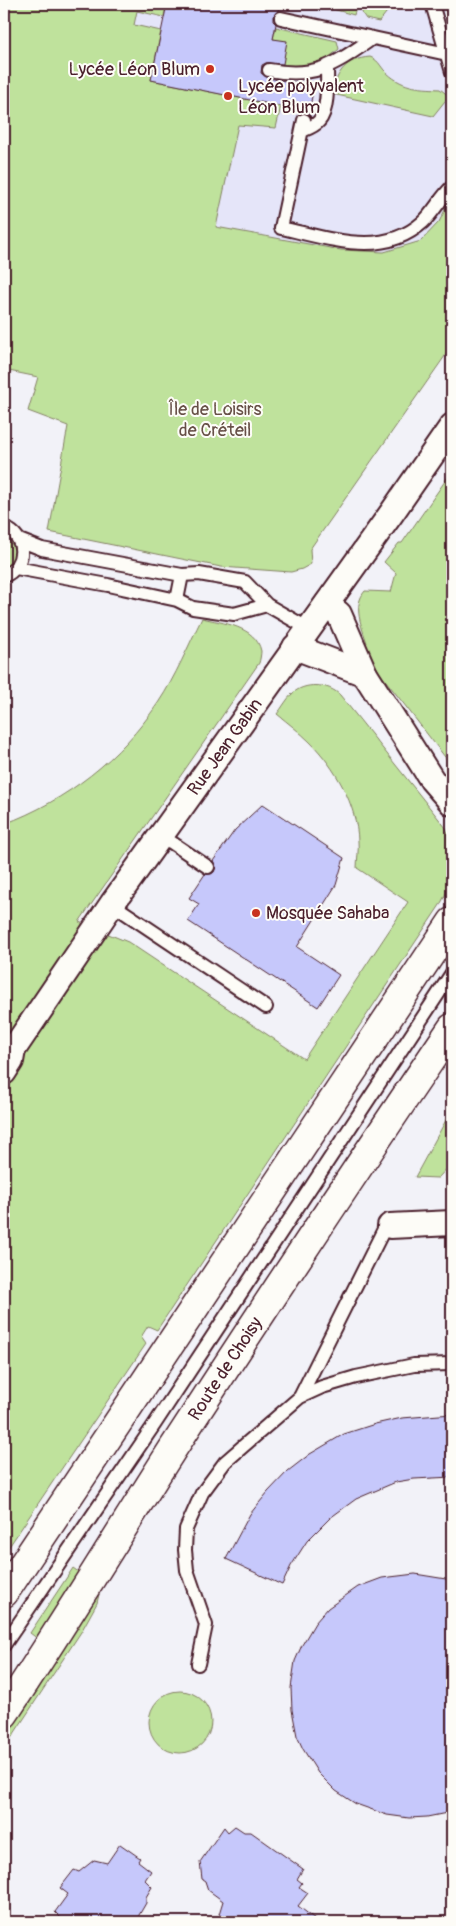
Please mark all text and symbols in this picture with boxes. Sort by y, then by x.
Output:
place label: Lycée Léon Blum [68,58,200,81]
marker: Lycée Léon Blum [204,63,216,75]
place label: Lycée polyvalent Léon Blum [238,75,365,119]
marker: Lycée polyvalent Léon Blum [222,90,234,102]
park label: Île de Loisirs de Créteil [168,398,262,442]
street label: Rue Jean Gabin [182,694,267,800]
place label: Mosquée Sahaba [266,902,389,925]
marker: Mosquée Sahaba [250,907,262,919]
street label: Route de Choisy [183,1312,267,1425]

